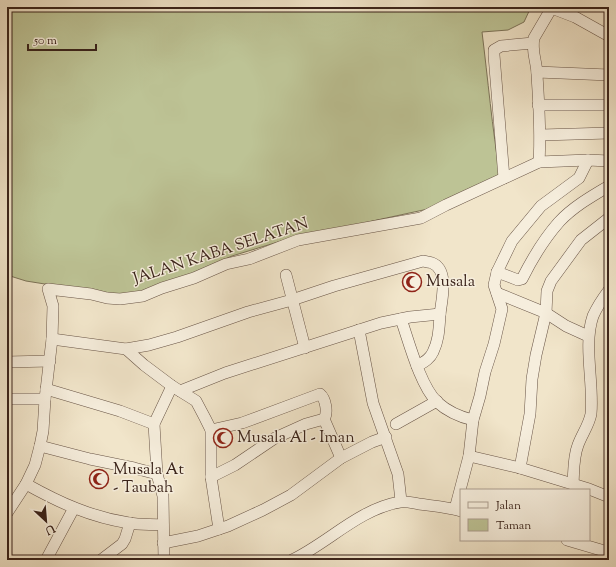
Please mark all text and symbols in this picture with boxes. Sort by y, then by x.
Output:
scale bar [28,26,96,52]
text: 50 m [33,32,57,50]
street label: JALAN KABA SELATAN [129,213,312,292]
mosque icon: Musala [401,271,423,293]
place label: Musala [426,271,476,294]
mosque icon: Musala Al - Iman [212,427,234,449]
place label: Musala Al - Iman [237,427,355,450]
place label: Musala At - Taubah [113,459,184,500]
mosque icon: Musala At - Taubah [88,468,110,490]
legend [460,489,590,541]
text: Jalan [495,497,521,515]
north arrow [26,501,66,541]
text: Taman [496,517,531,535]
text: U [42,519,58,538]

